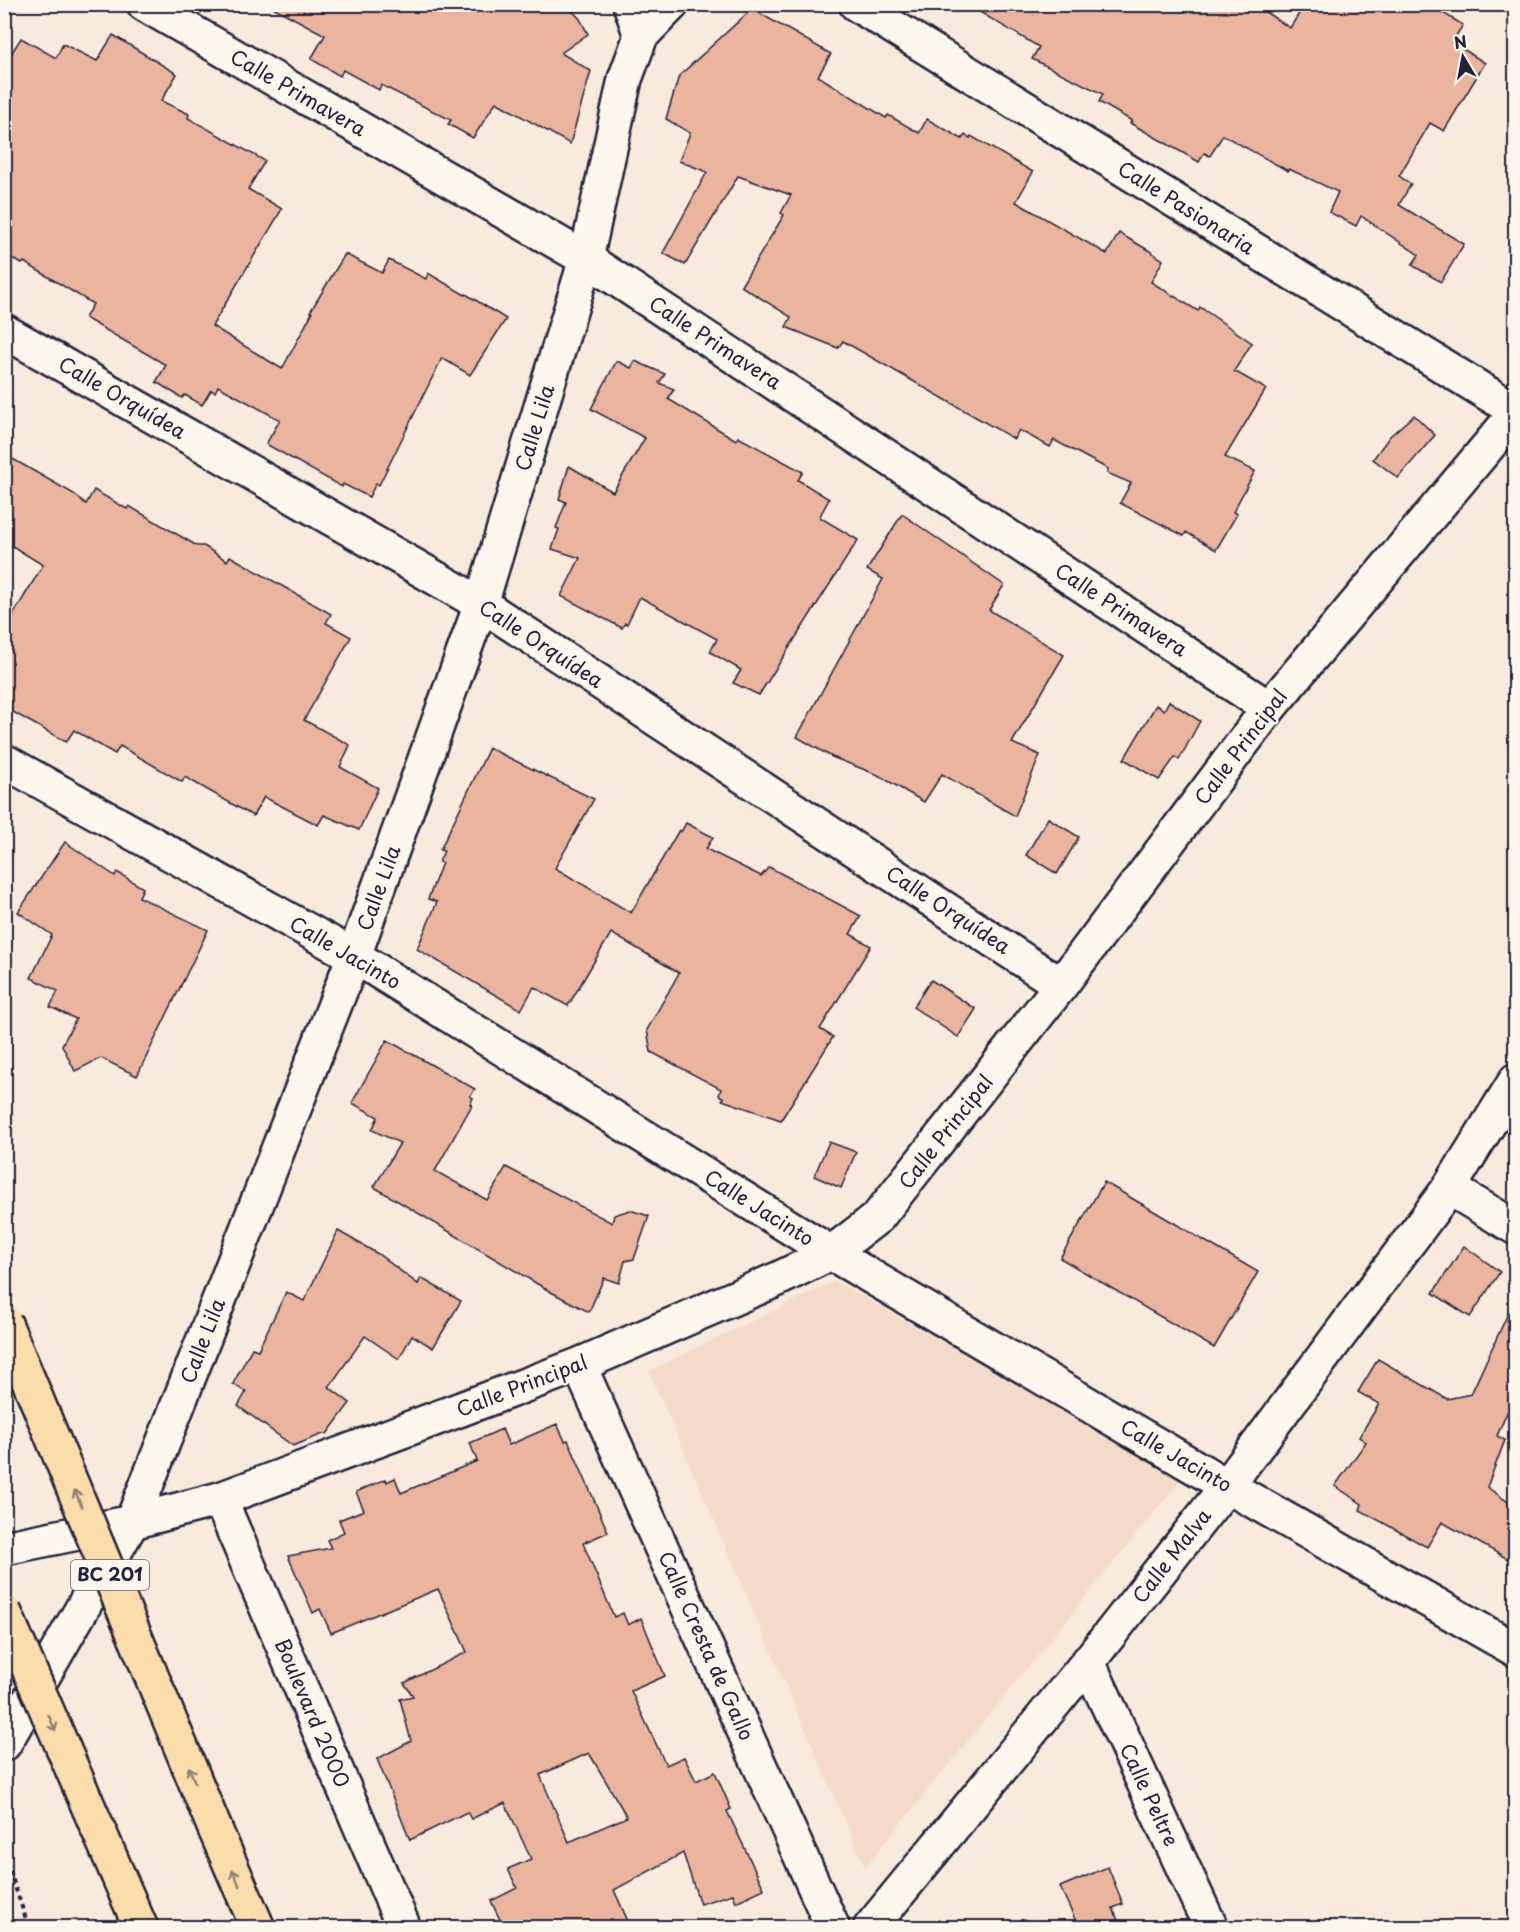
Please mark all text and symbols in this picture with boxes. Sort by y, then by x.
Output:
north arrow [1433,27,1493,87]
text: N [1452,28,1469,54]
street label: Calle Primavera [225,41,373,144]
street label: Calle Pasionaria [1112,153,1261,262]
street label: Calle Primavera [643,288,788,397]
street label: Calle Orquídea [53,348,192,446]
street label: Calle Lila [507,380,562,475]
street label: Calle Primavera [1049,555,1194,664]
street label: Calle Orquídea [474,592,610,695]
street label: Calle Principal [1187,682,1294,811]
street label: Calle Lila [349,840,408,935]
street label: Calle Orquídea [881,858,1017,961]
street label: Calle Jacinto [284,908,407,996]
street label: Calle Principal [891,1068,1000,1195]
street label: Calle Jacinto [699,1162,820,1253]
street label: Calle Lila [172,1293,232,1388]
street label: Calle Principal [452,1346,592,1424]
street label: Calle Jacinto [1115,1411,1238,1499]
one-way arrow [72,1489,83,1508]
street label: Calle Malva [1125,1501,1218,1609]
street label: Calle Cresta de Gallo [652,1546,762,1745]
road number: BC 201 [71,1560,149,1590]
street label: Boulevard 2000 [268,1634,358,1792]
one-way arrow [47,1713,59,1731]
street label: Calle Peltre [1113,1738,1187,1851]
one-way arrow [186,1767,197,1785]
one-way arrow [230,1870,242,1888]

